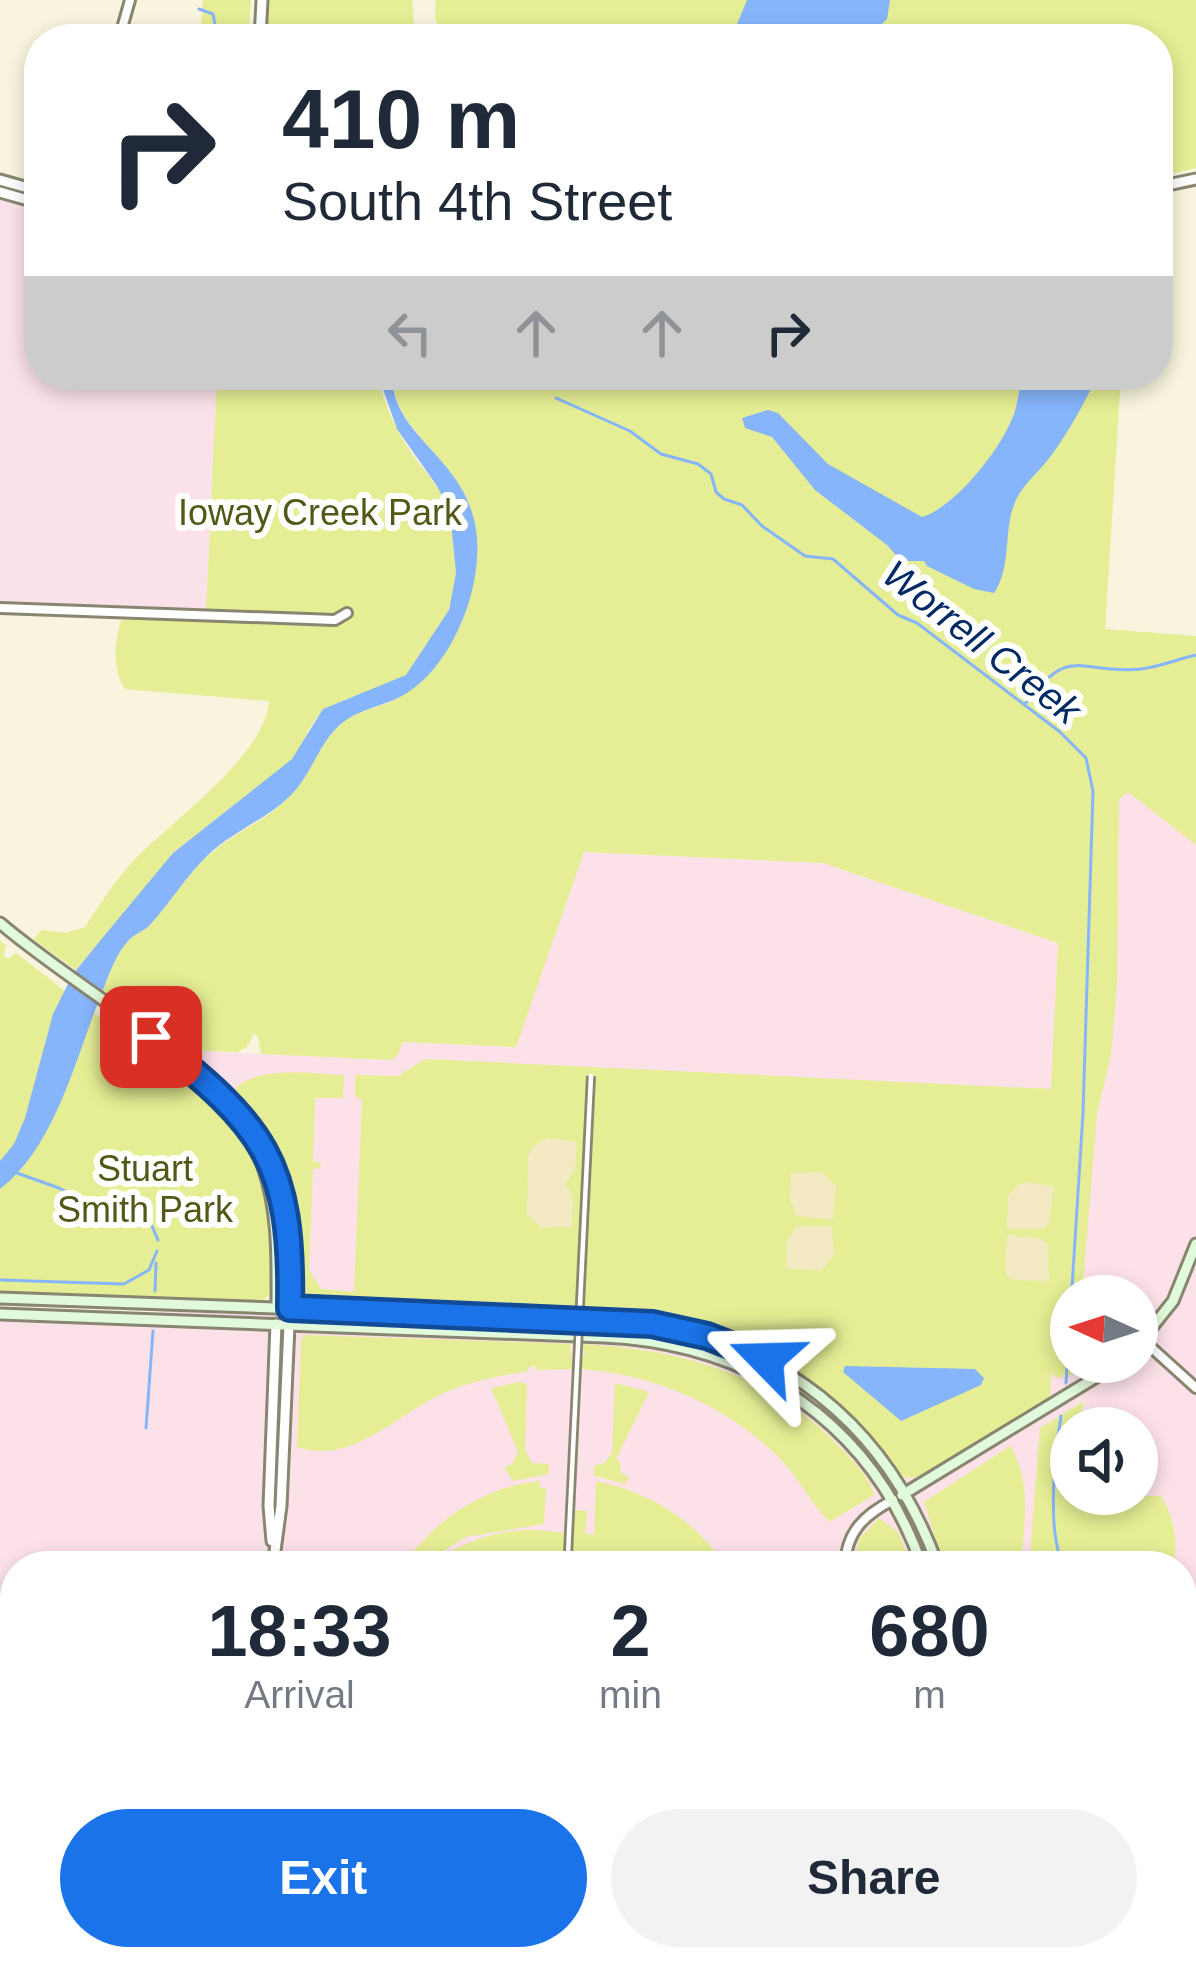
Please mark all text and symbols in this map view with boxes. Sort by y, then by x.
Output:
icon: right [84,72,240,228]
text: 410 m [282,72,520,166]
text: South 4th Street [282,171,672,231]
icon: left [377,300,443,366]
icon: ahead [503,300,569,366]
icon: ahead [629,300,695,366]
icon: right [755,300,821,366]
park label: Ioway Creek Park [178,492,463,533]
water label: Worrell Creek [875,552,1091,734]
pin [100,986,202,1088]
icon: arrive [118,1004,184,1070]
park label: Stuart Smith Park [57,1148,234,1230]
north arrow [1050,1275,1158,1383]
map controls [1050,1275,1158,1515]
position arrow [703,1296,829,1422]
button: sound [1050,1407,1158,1515]
text: 18:33 [207,1591,392,1671]
text: 2 [610,1591,651,1671]
text: 680 [869,1591,990,1671]
text: Arrival [244,1673,355,1716]
text: min [599,1673,662,1716]
text: m [913,1673,946,1716]
button: Exit [60,1809,587,1947]
button: Share [611,1809,1137,1947]

